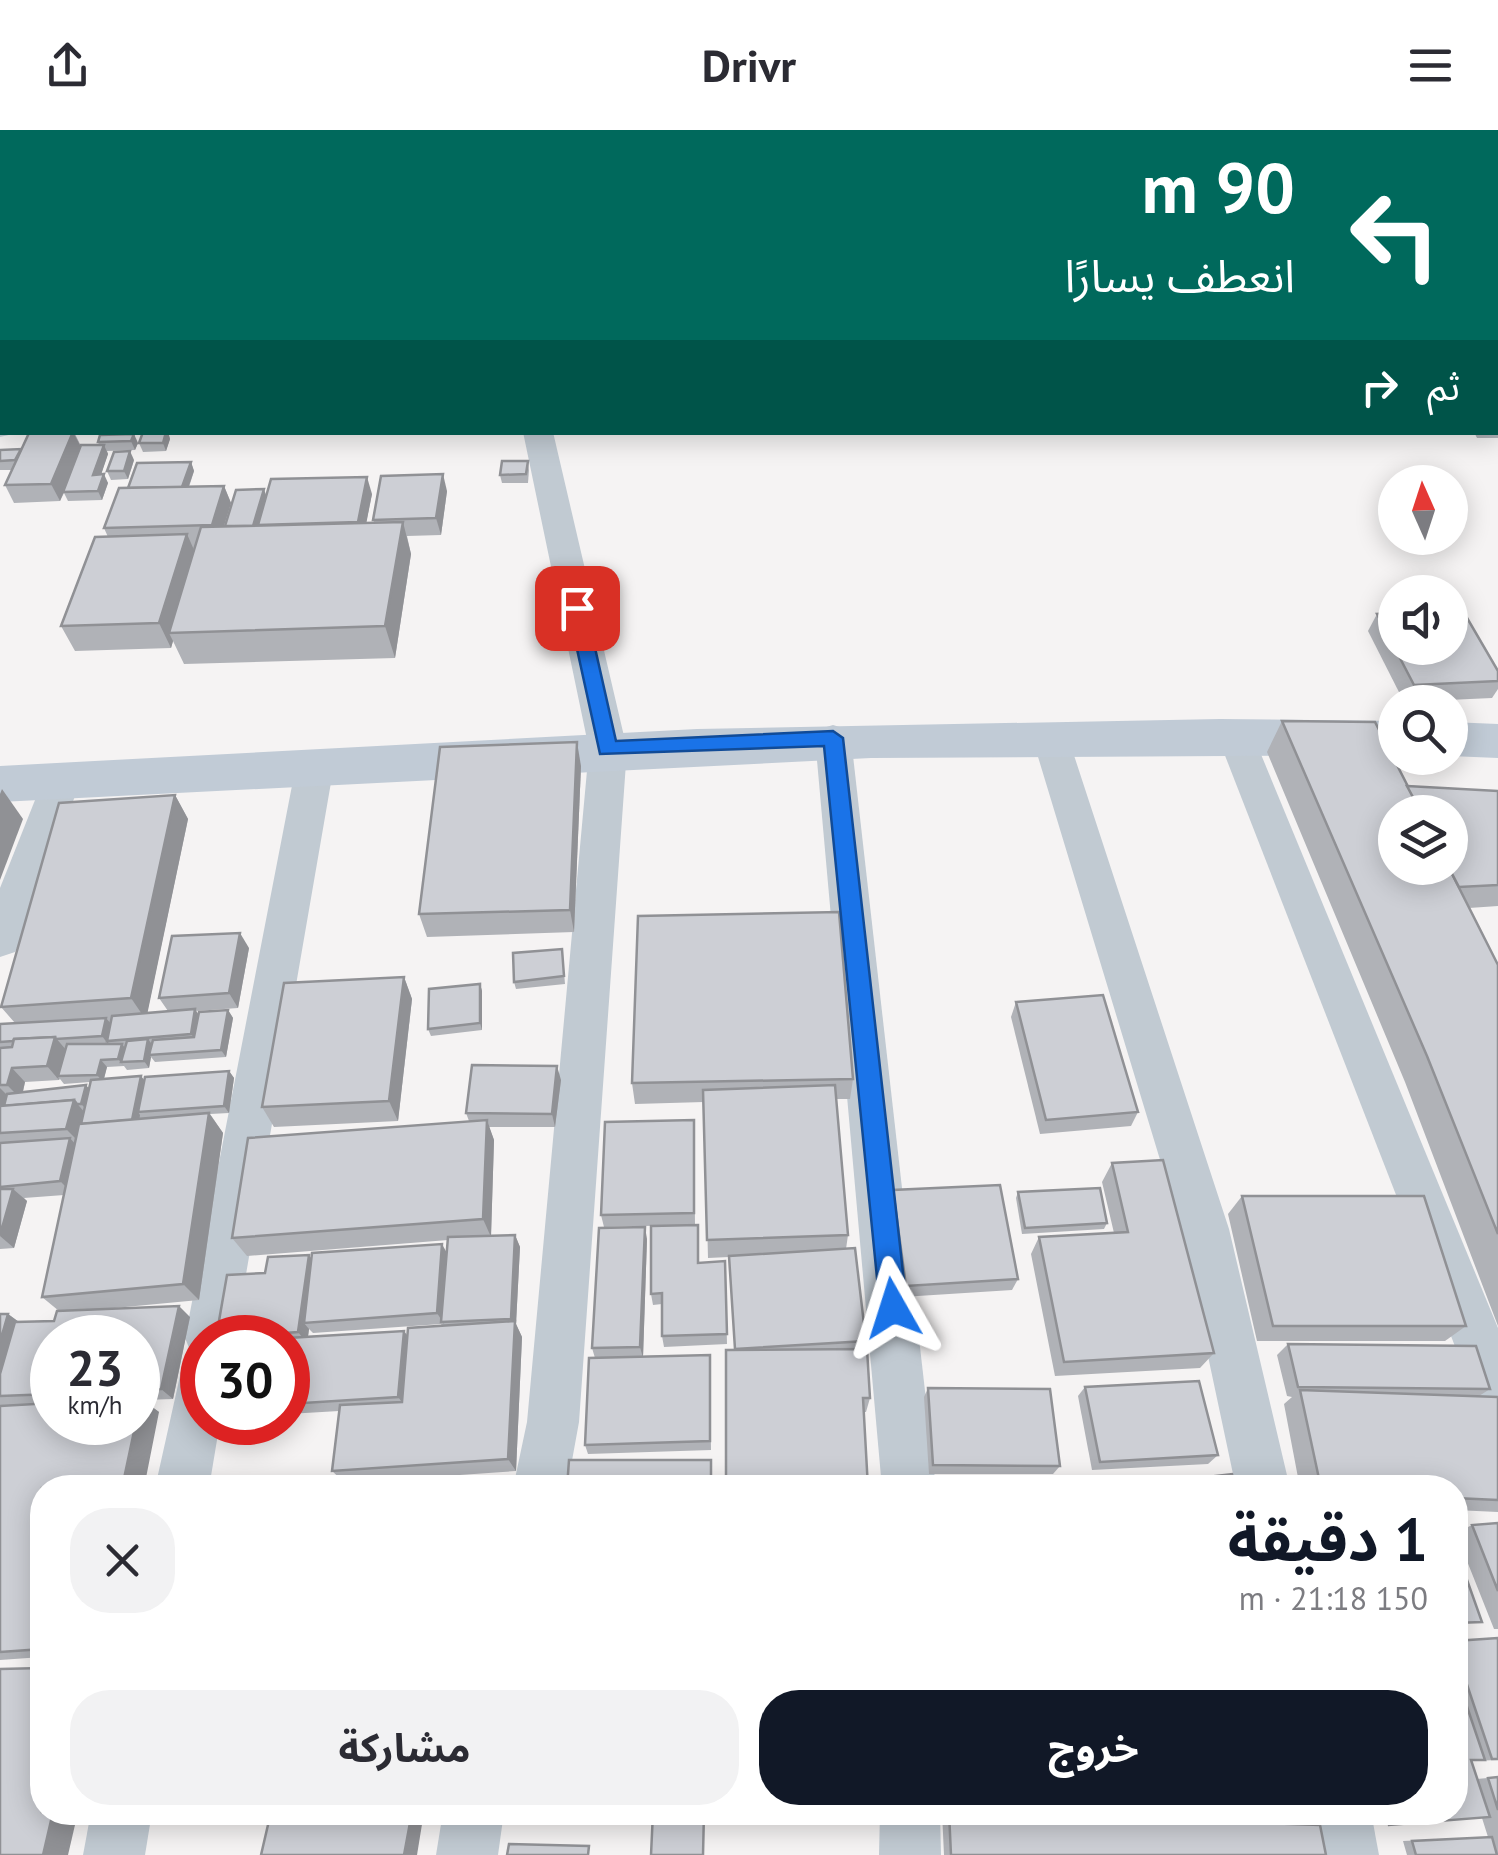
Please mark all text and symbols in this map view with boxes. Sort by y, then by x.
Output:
text: Drivr [702,36,796,94]
icon: share [40,38,95,93]
icon: menu [1403,38,1458,93]
text: 90 m [1142,142,1295,232]
icon: left [1330,170,1460,300]
text: انعطف يسارًا [1064,246,1295,304]
icon: right [1352,360,1407,415]
text: ثم [1427,361,1460,410]
north arrow [1378,465,1468,555]
map controls [1378,465,1468,885]
pin [535,566,620,651]
button: sound [1378,575,1468,665]
icon: arrive [550,581,605,636]
button: search [1378,685,1468,775]
button: layers [1378,795,1468,885]
position arrow [841,1256,945,1360]
speed limit sign: 30 [180,1315,310,1445]
text: 23 [67,1335,123,1400]
text: km/h [68,1389,122,1421]
text: 1 دقيقة [1228,1500,1428,1578]
button: close [70,1508,175,1613]
text: 150 m · 21:18 [1239,1577,1428,1619]
button: مشاركة [70,1690,739,1805]
button: خروج [759,1690,1428,1805]

